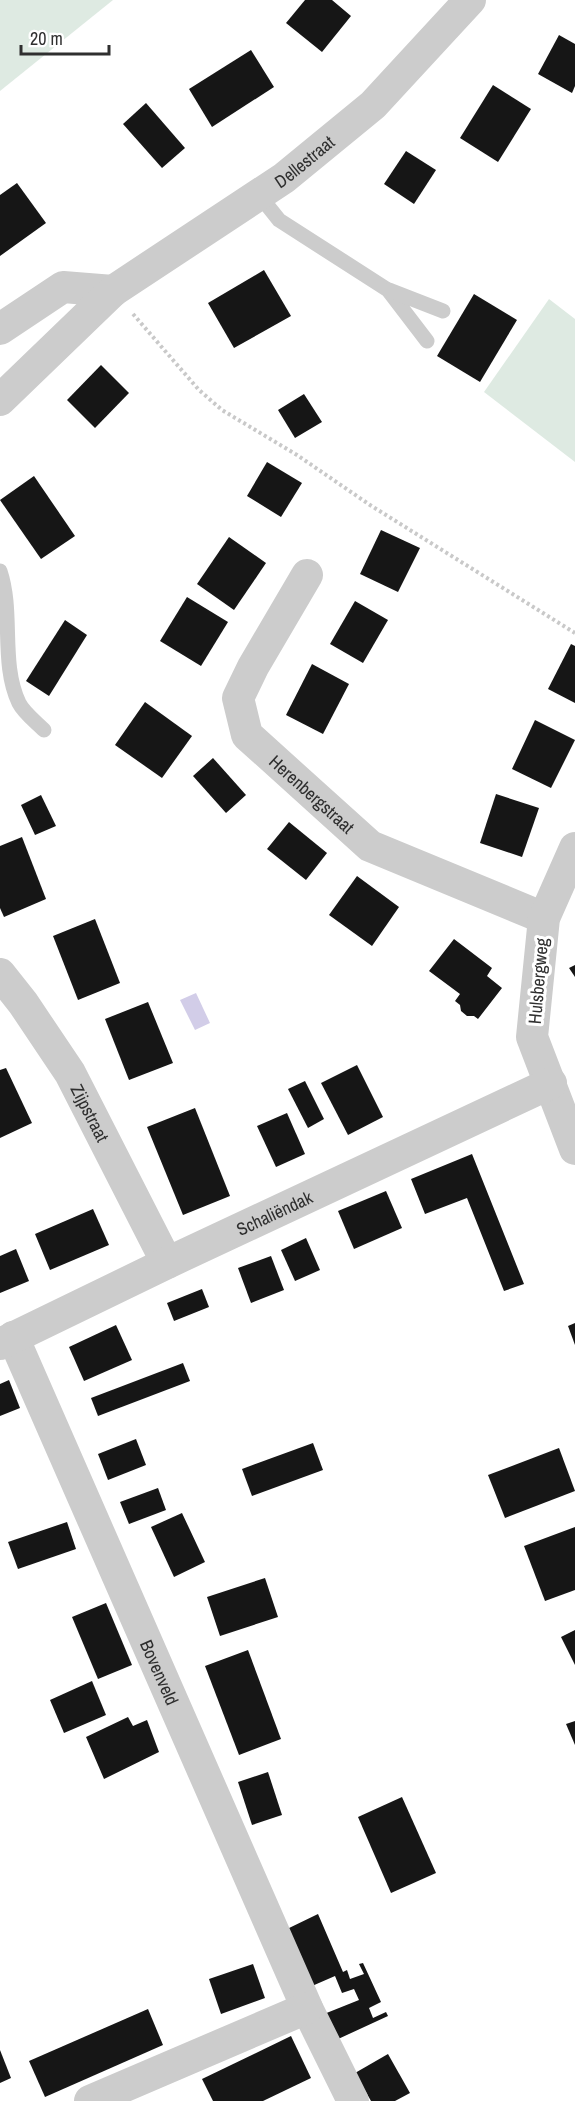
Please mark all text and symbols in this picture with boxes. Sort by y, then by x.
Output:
scale bar [21,18,110,56]
text: 20 m [30,26,63,51]
street label: Dellestraat [269,129,339,194]
street label: Herenbergstraat [264,749,360,839]
street label: Hulsbergweg [522,936,554,1025]
street label: Zijpstraat [65,1080,115,1146]
street label: Schaliëndak [232,1184,317,1241]
street label: Bovenveld [135,1636,185,1709]

